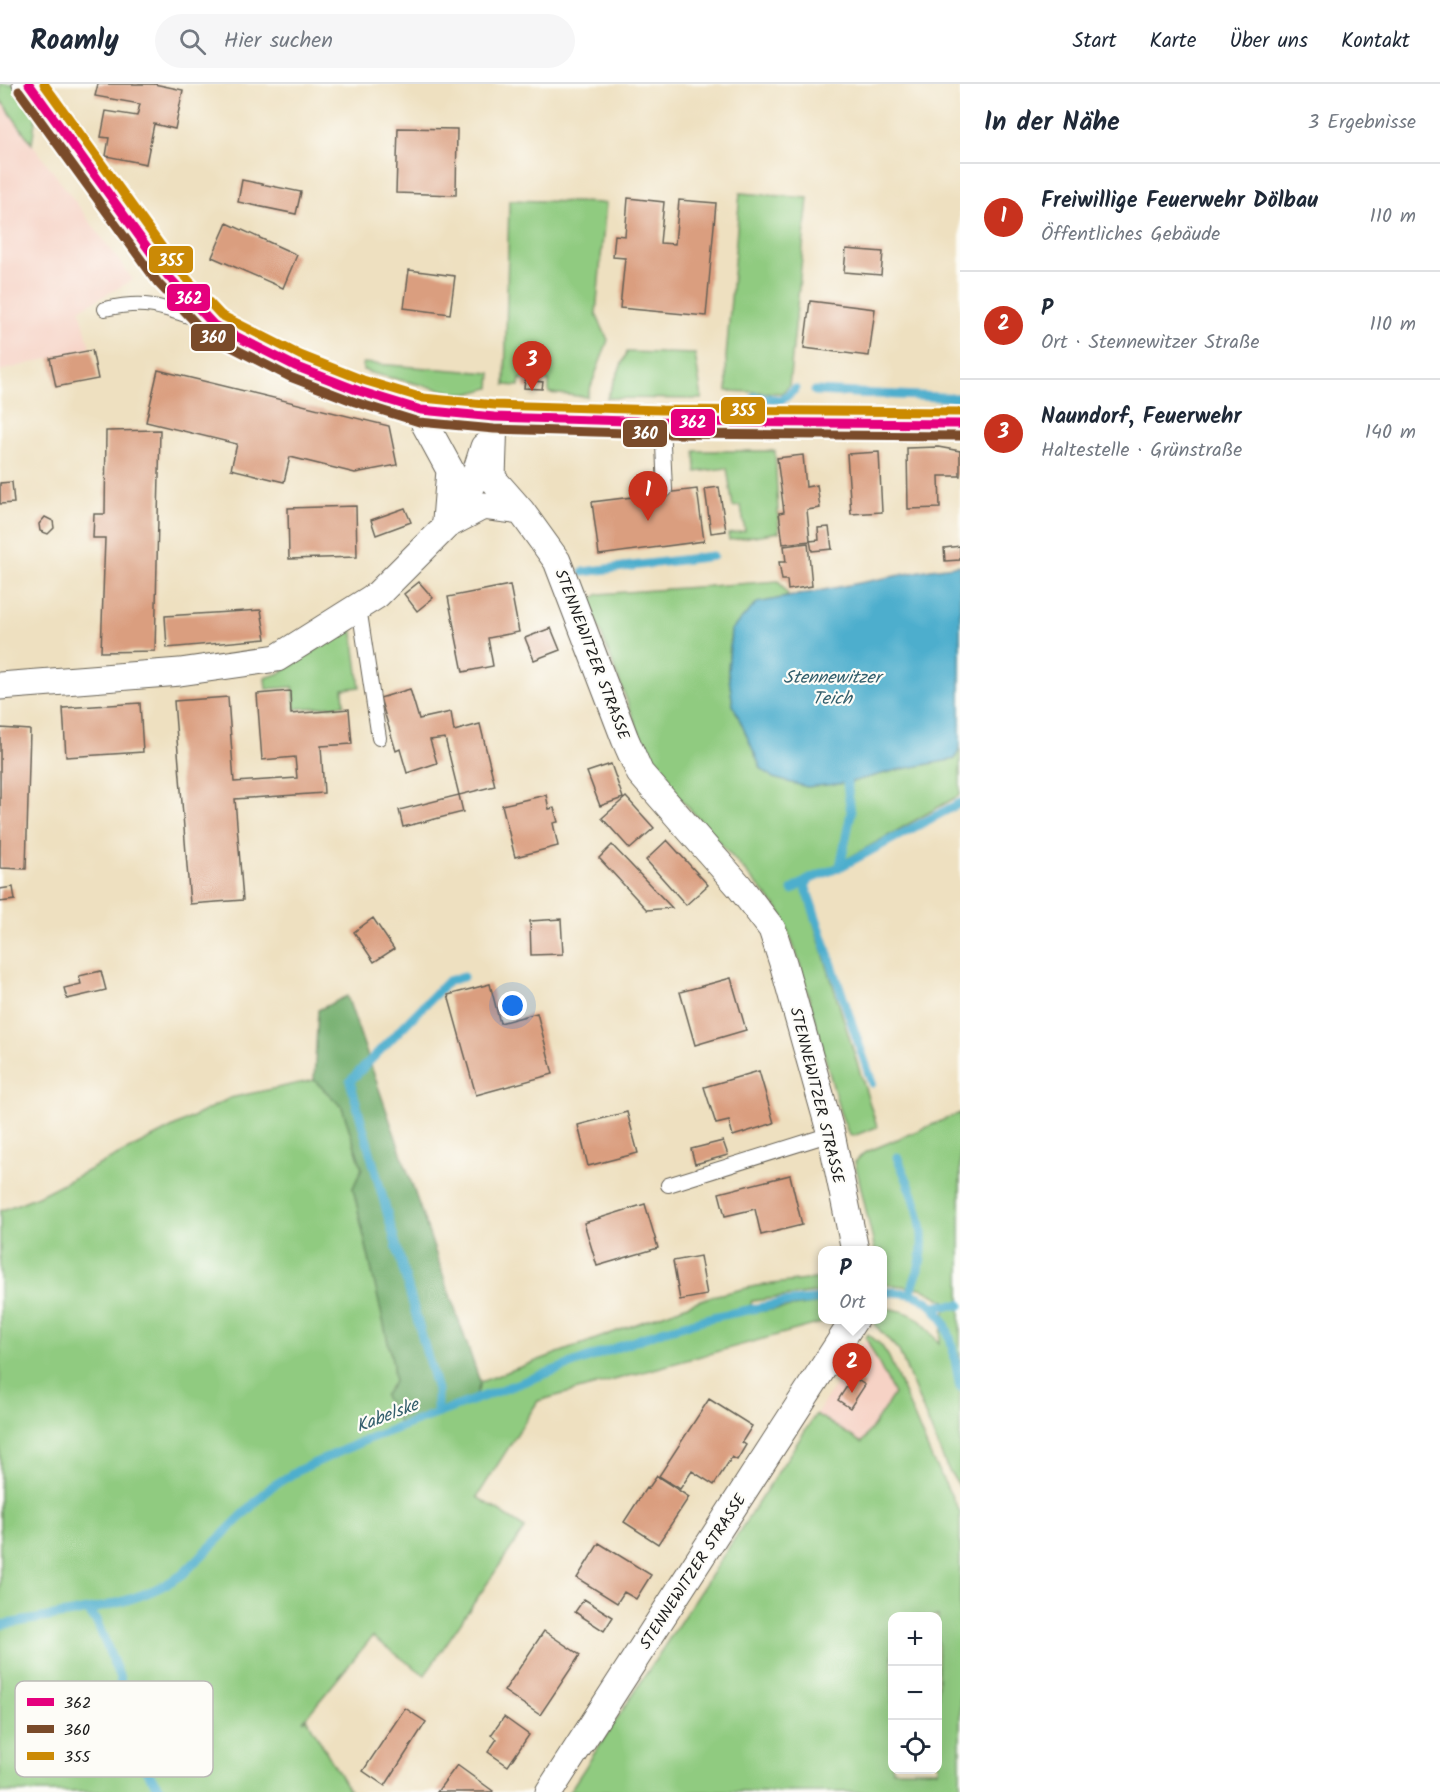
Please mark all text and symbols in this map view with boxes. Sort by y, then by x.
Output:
search box [155,14,575,68]
text: Roamly [30,19,119,64]
text: Hier suchen [224,24,333,59]
icon: search [176,25,209,58]
text: Start [1072,25,1117,58]
text: Karte [1150,25,1196,58]
text: Über uns [1229,25,1308,58]
text: Kontakt [1341,25,1410,58]
text: In der Nähe [984,102,1120,144]
text: 3 Ergebnisse [1308,107,1416,139]
text: Freiwillige Feuerwehr Dölbau [1041,184,1318,219]
text: 1 [1000,201,1007,233]
text: 110 m [1370,201,1416,233]
text: Öffentliches Gebäude [1041,219,1220,251]
line badge: 355 [148,245,194,274]
text: 355 [158,249,185,274]
line badge: 362 [166,283,211,312]
text: 362 [175,287,202,312]
text: P [1041,292,1053,327]
text: 2 [998,309,1009,341]
text: 110 m [1370,309,1416,341]
line badge: 360 [190,323,236,352]
text: 360 [199,326,227,351]
text: Ort · Stennewitzer Straße [1041,327,1260,359]
pin: 3 [512,342,552,391]
line badge: 355 [720,396,766,425]
text: 355 [730,399,757,424]
text: Naundorf, Feuerwehr [1041,400,1241,435]
line badge: 362 [670,408,716,437]
text: 362 [679,411,706,436]
text: 3 [998,417,1009,449]
text: 140 m [1365,417,1416,449]
line badge: 360 [622,419,668,448]
text: 360 [631,422,659,447]
text: Haltestelle · Grünstraße [1041,435,1242,467]
pin: 1 [628,472,668,521]
street label: STENNEWITZER STRASSE [547,566,636,744]
water label: Stennewitzer Teich [783,664,885,714]
your location [498,991,527,1020]
street label: STENNEWITZER STRASSE [783,1005,851,1187]
popup [818,1246,887,1324]
text: P [839,1252,851,1287]
text: Ort [839,1287,866,1319]
pin: 2 [832,1344,872,1393]
water label: Kabelske [352,1390,425,1442]
street label: STENNEWITZER STRASSE [633,1489,753,1655]
map controls [888,1612,942,1774]
button: + [888,1612,942,1666]
button: − [888,1666,942,1720]
legend [15,1681,213,1777]
text: 362 [64,1691,91,1716]
text: 360 [64,1718,90,1743]
button: locate [888,1720,942,1774]
text: 355 [64,1745,92,1770]

